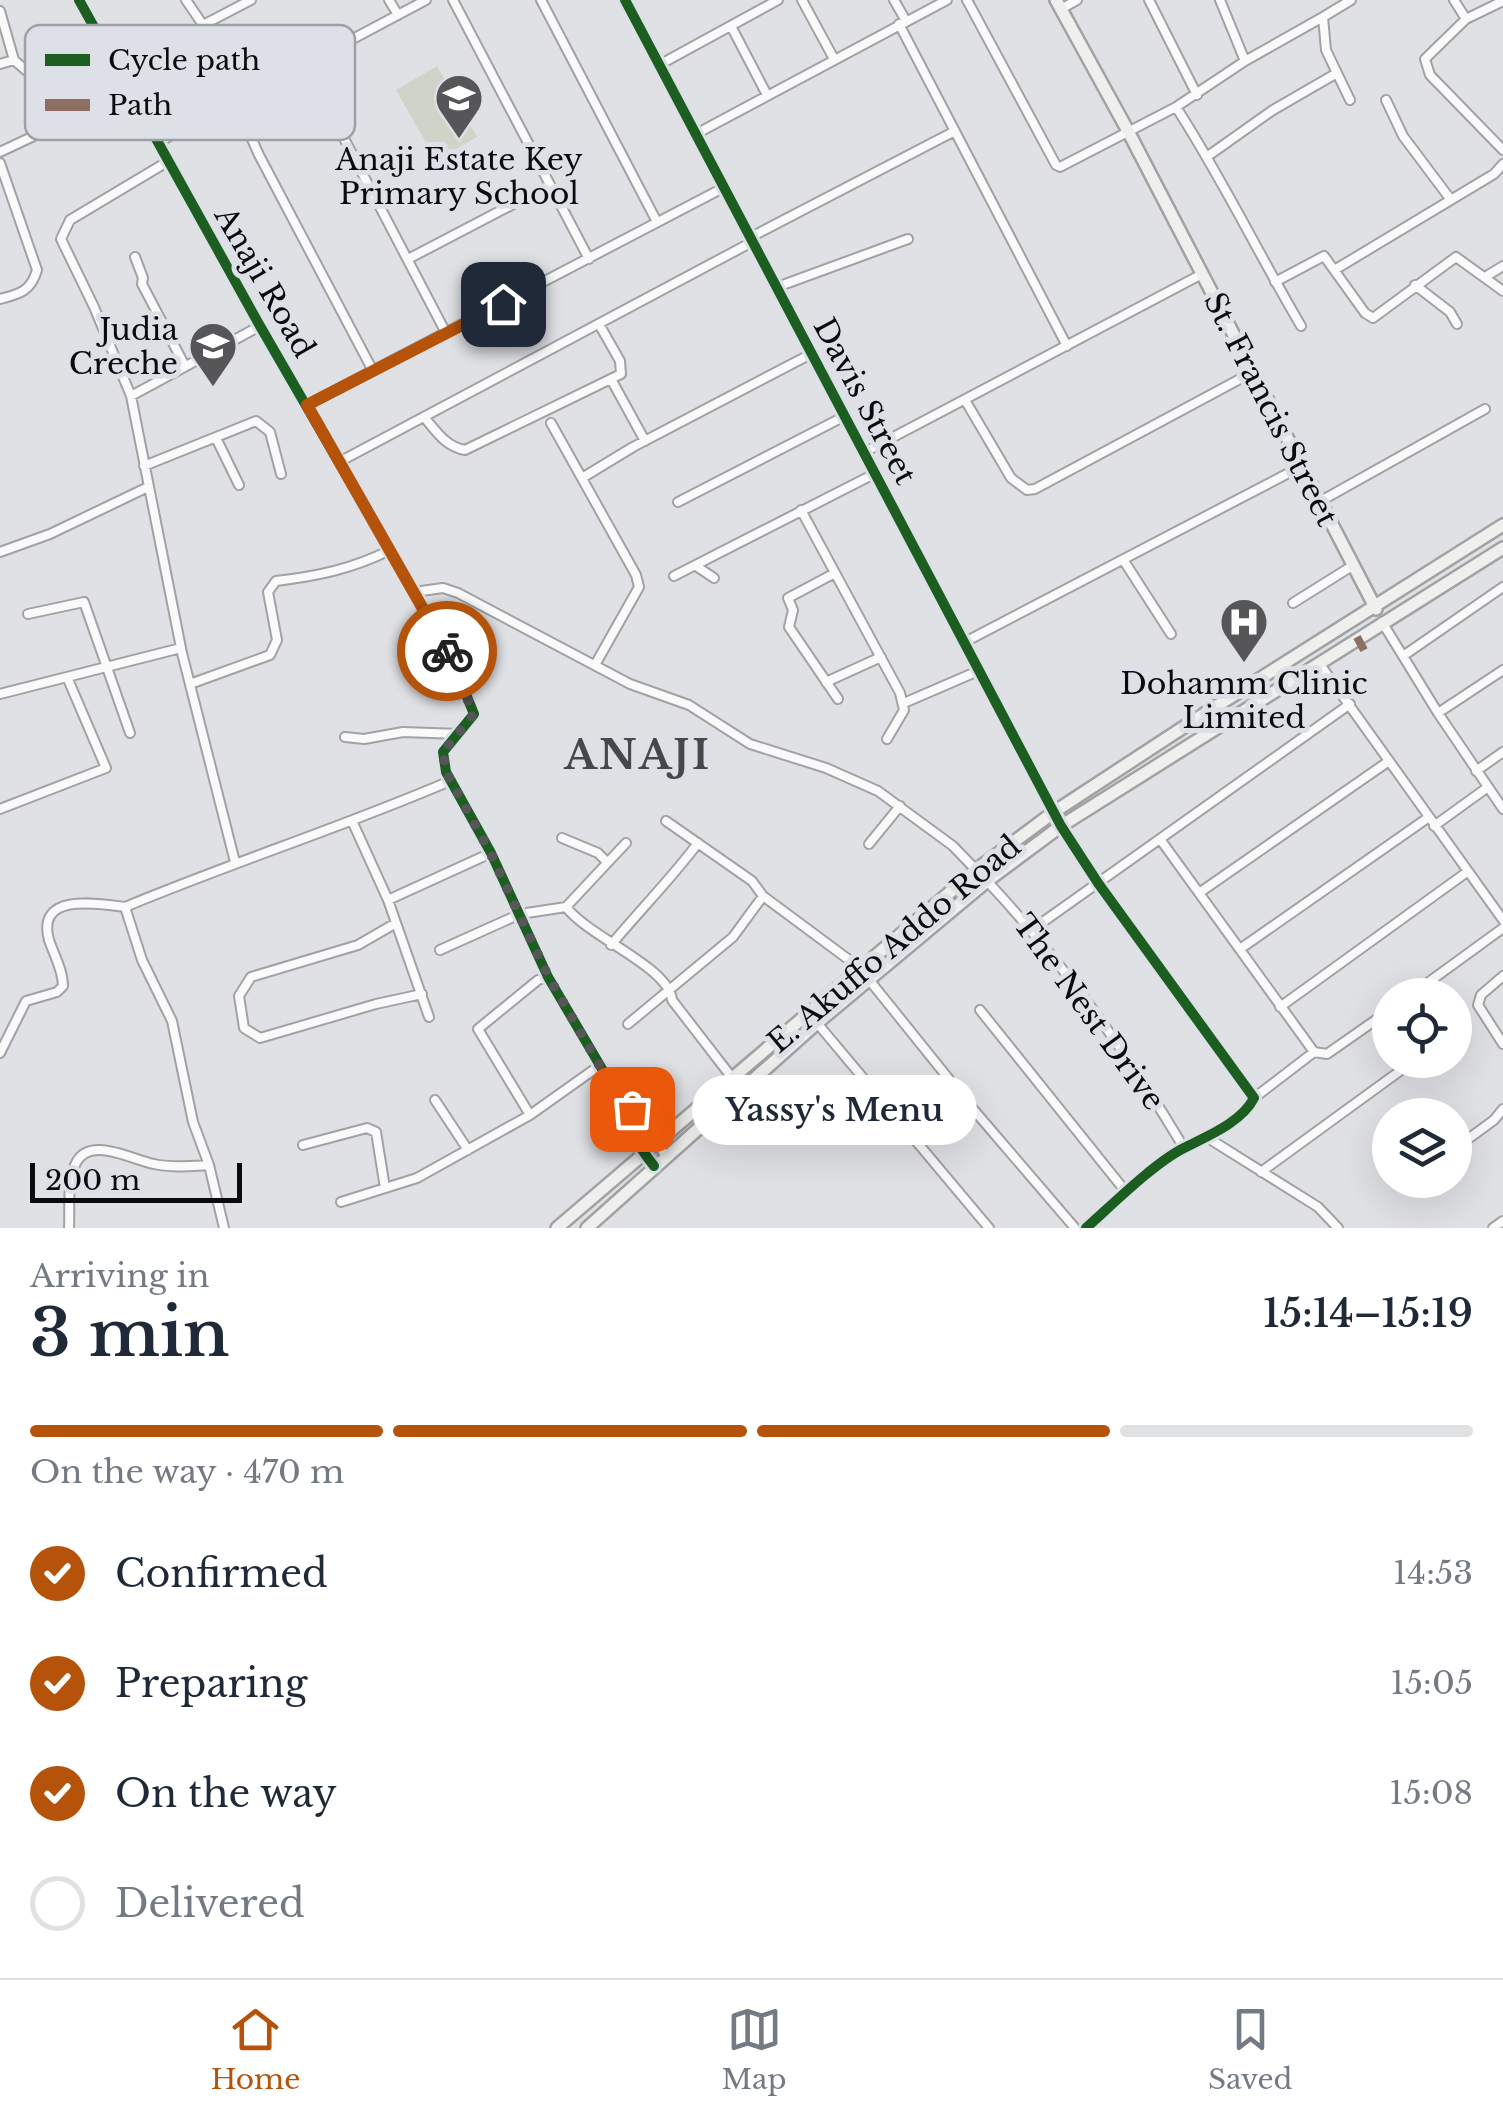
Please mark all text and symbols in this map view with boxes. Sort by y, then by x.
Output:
legend [25,25,355,140]
text: Cycle path [108,43,260,78]
school or university icon: Anaji Estate Key Primary School [433,72,485,140]
text: Path [108,88,172,123]
place label: Anaji Estate Key Primary School [334,141,583,212]
street label: Anaji Road [206,199,323,364]
pin [461,262,546,347]
icon: home [476,277,531,332]
street label: St. Francis Street [1196,286,1346,533]
place label: Judia Creche [69,311,178,382]
street label: Davis Street [806,311,925,491]
school or university icon: Judia Creche [187,320,239,388]
hospital icon: Dohamm Clinic Limited [1218,596,1270,664]
courier [397,601,497,701]
icon: bike [420,624,475,679]
place label: Dohamm Clinic Limited [1120,665,1368,736]
district label: ANAJI [563,730,712,780]
street label: E. Akuffo Addo Road [760,827,1028,1061]
street label: The Nest Drive [1005,907,1173,1117]
map controls [1372,978,1472,1198]
button: locate [1372,978,1472,1078]
pin [590,1067,675,1152]
callout: Yassy's Menu [692,1074,977,1144]
icon: bag [605,1082,660,1137]
text: Yassy's Menu [725,1090,944,1130]
button: layers [1372,1098,1472,1198]
scale bar [30,1158,242,1202]
text: 200 m [45,1163,140,1198]
text: Arriving in [30,1256,209,1296]
text: 15:14–15:19 [1263,1290,1473,1337]
text: 3 min [30,1293,230,1374]
text: On the way · 470 m [30,1452,344,1492]
icon: check [30,1546,85,1601]
text: Confirmed [115,1550,328,1597]
text: 14:53 [1393,1553,1473,1593]
icon: check [30,1656,85,1711]
text: Preparing [115,1660,307,1707]
text: 15:05 [1390,1663,1473,1703]
icon: check [30,1766,85,1821]
text: On the way [115,1770,337,1817]
text: 15:08 [1389,1773,1473,1813]
text: Delivered [115,1880,305,1927]
tab: Home [211,2002,300,2097]
tab: Map [722,2002,787,2097]
tab: Saved [1208,2002,1292,2097]

